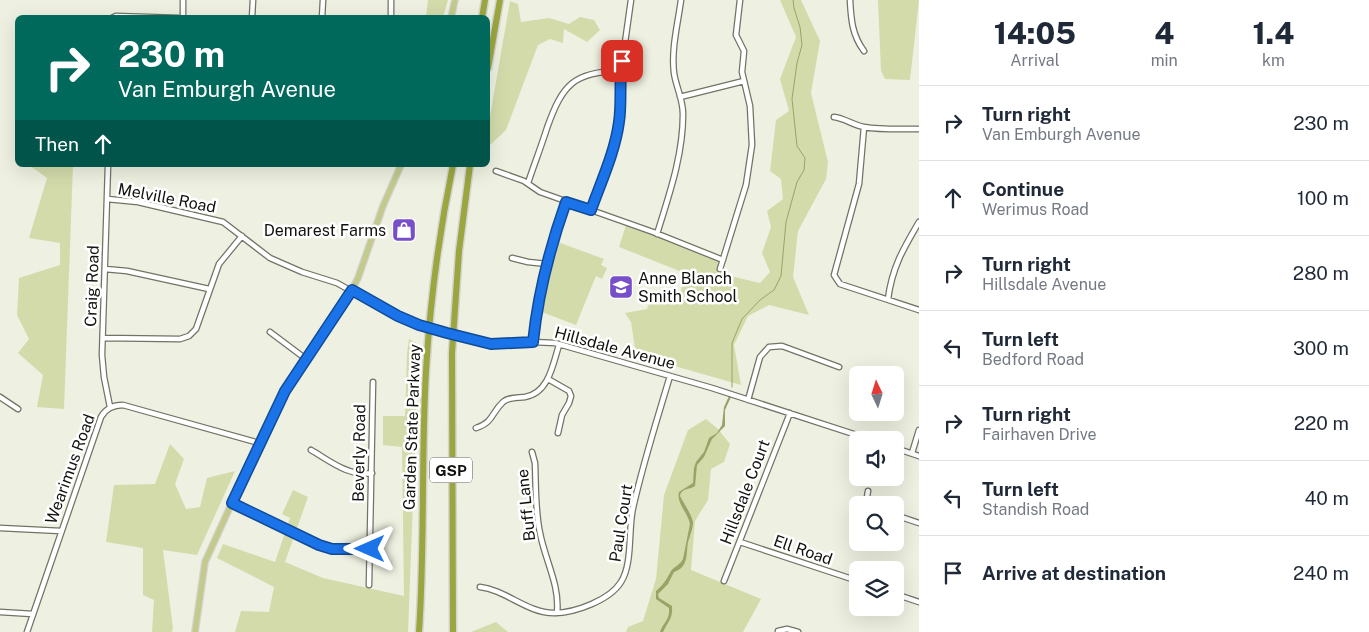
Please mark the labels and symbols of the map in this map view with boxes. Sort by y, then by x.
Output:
pin [601,40,643,82]
street label: Melville Road [116,179,218,217]
shop icon: Demarest Farms [391,217,417,243]
place label: Demarest Farms [264,221,386,240]
street label: Craig Road [81,245,103,327]
place label: Anne Blanch Smith School [638,269,737,306]
school or university icon: Anne Blanch Smith School [608,274,634,300]
street label: Hillsdale Avenue [553,323,677,373]
street label: Garden State Parkway [400,343,424,510]
north arrow [849,366,904,421]
street label: Beverly Road [349,404,369,502]
street label: Wearimus Road [41,411,99,527]
street label: Hillsdale Court [716,437,774,547]
road number: GSP [430,458,472,482]
street label: Buff Lane [513,468,539,542]
street label: Paul Court [605,483,637,563]
position arrow [343,522,395,574]
street label: Ell Road [771,531,835,569]

